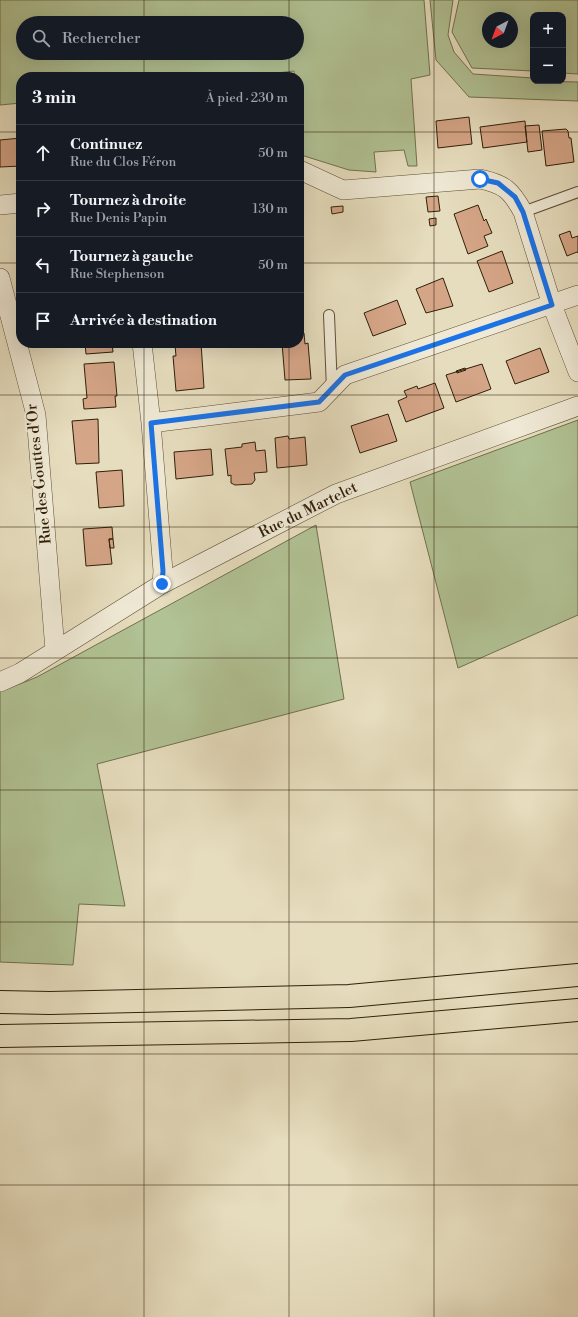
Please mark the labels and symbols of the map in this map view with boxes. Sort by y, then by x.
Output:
north arrow [482,12,518,48]
route start [471,170,489,188]
street label: Rue des Gouttes d'Or [22,402,56,545]
street label: Rue du Martelet [255,478,361,542]
route end [153,575,171,593]

